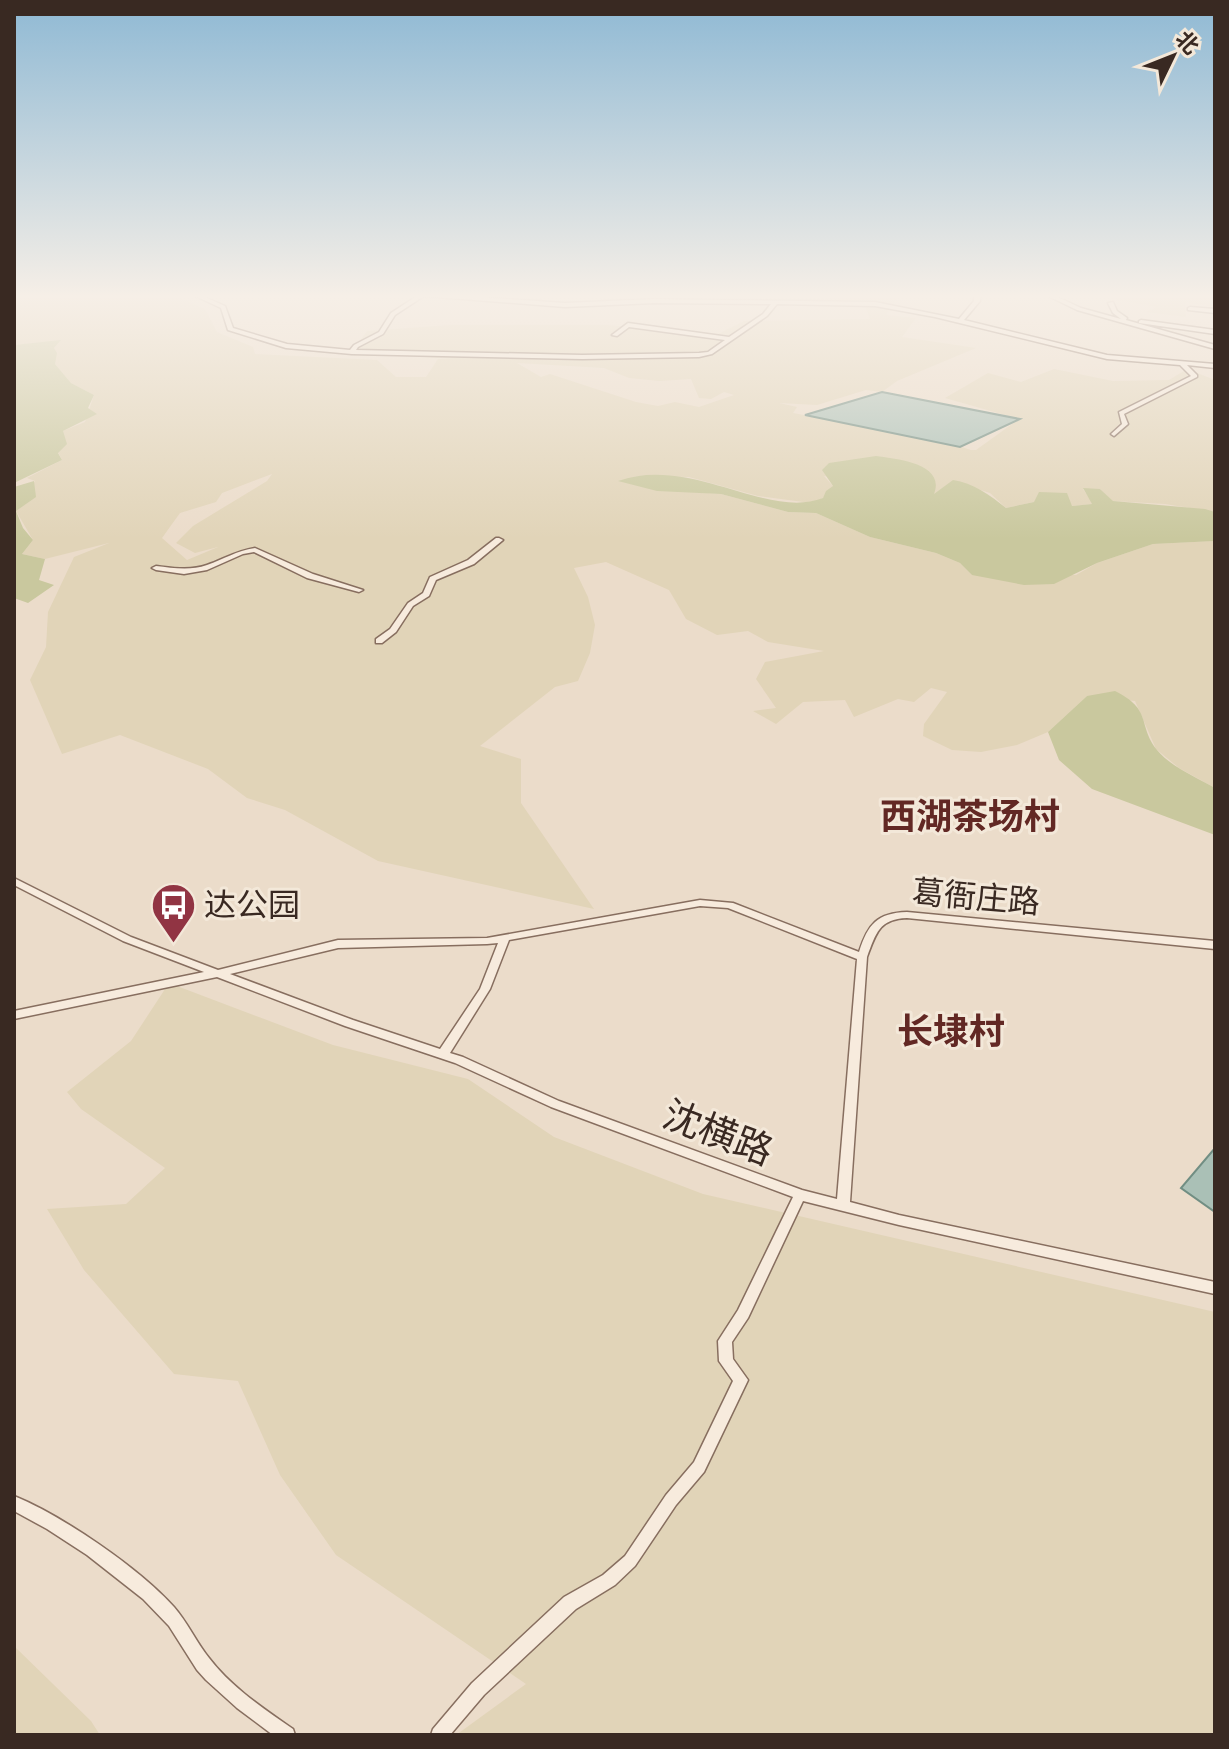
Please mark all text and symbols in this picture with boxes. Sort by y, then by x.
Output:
north arrow [1133,16,1213,96]
text: 北 [1170,25,1205,60]
district label: 西湖茶场村 [880,795,1060,838]
street label: 葛衙庄路 [911,872,1041,922]
bus stop icon: 达公园 [149,881,197,944]
place label: 达公园 [204,886,300,924]
district label: 长埭村 [897,1010,1005,1053]
street label: 沈横路 [657,1091,779,1175]

